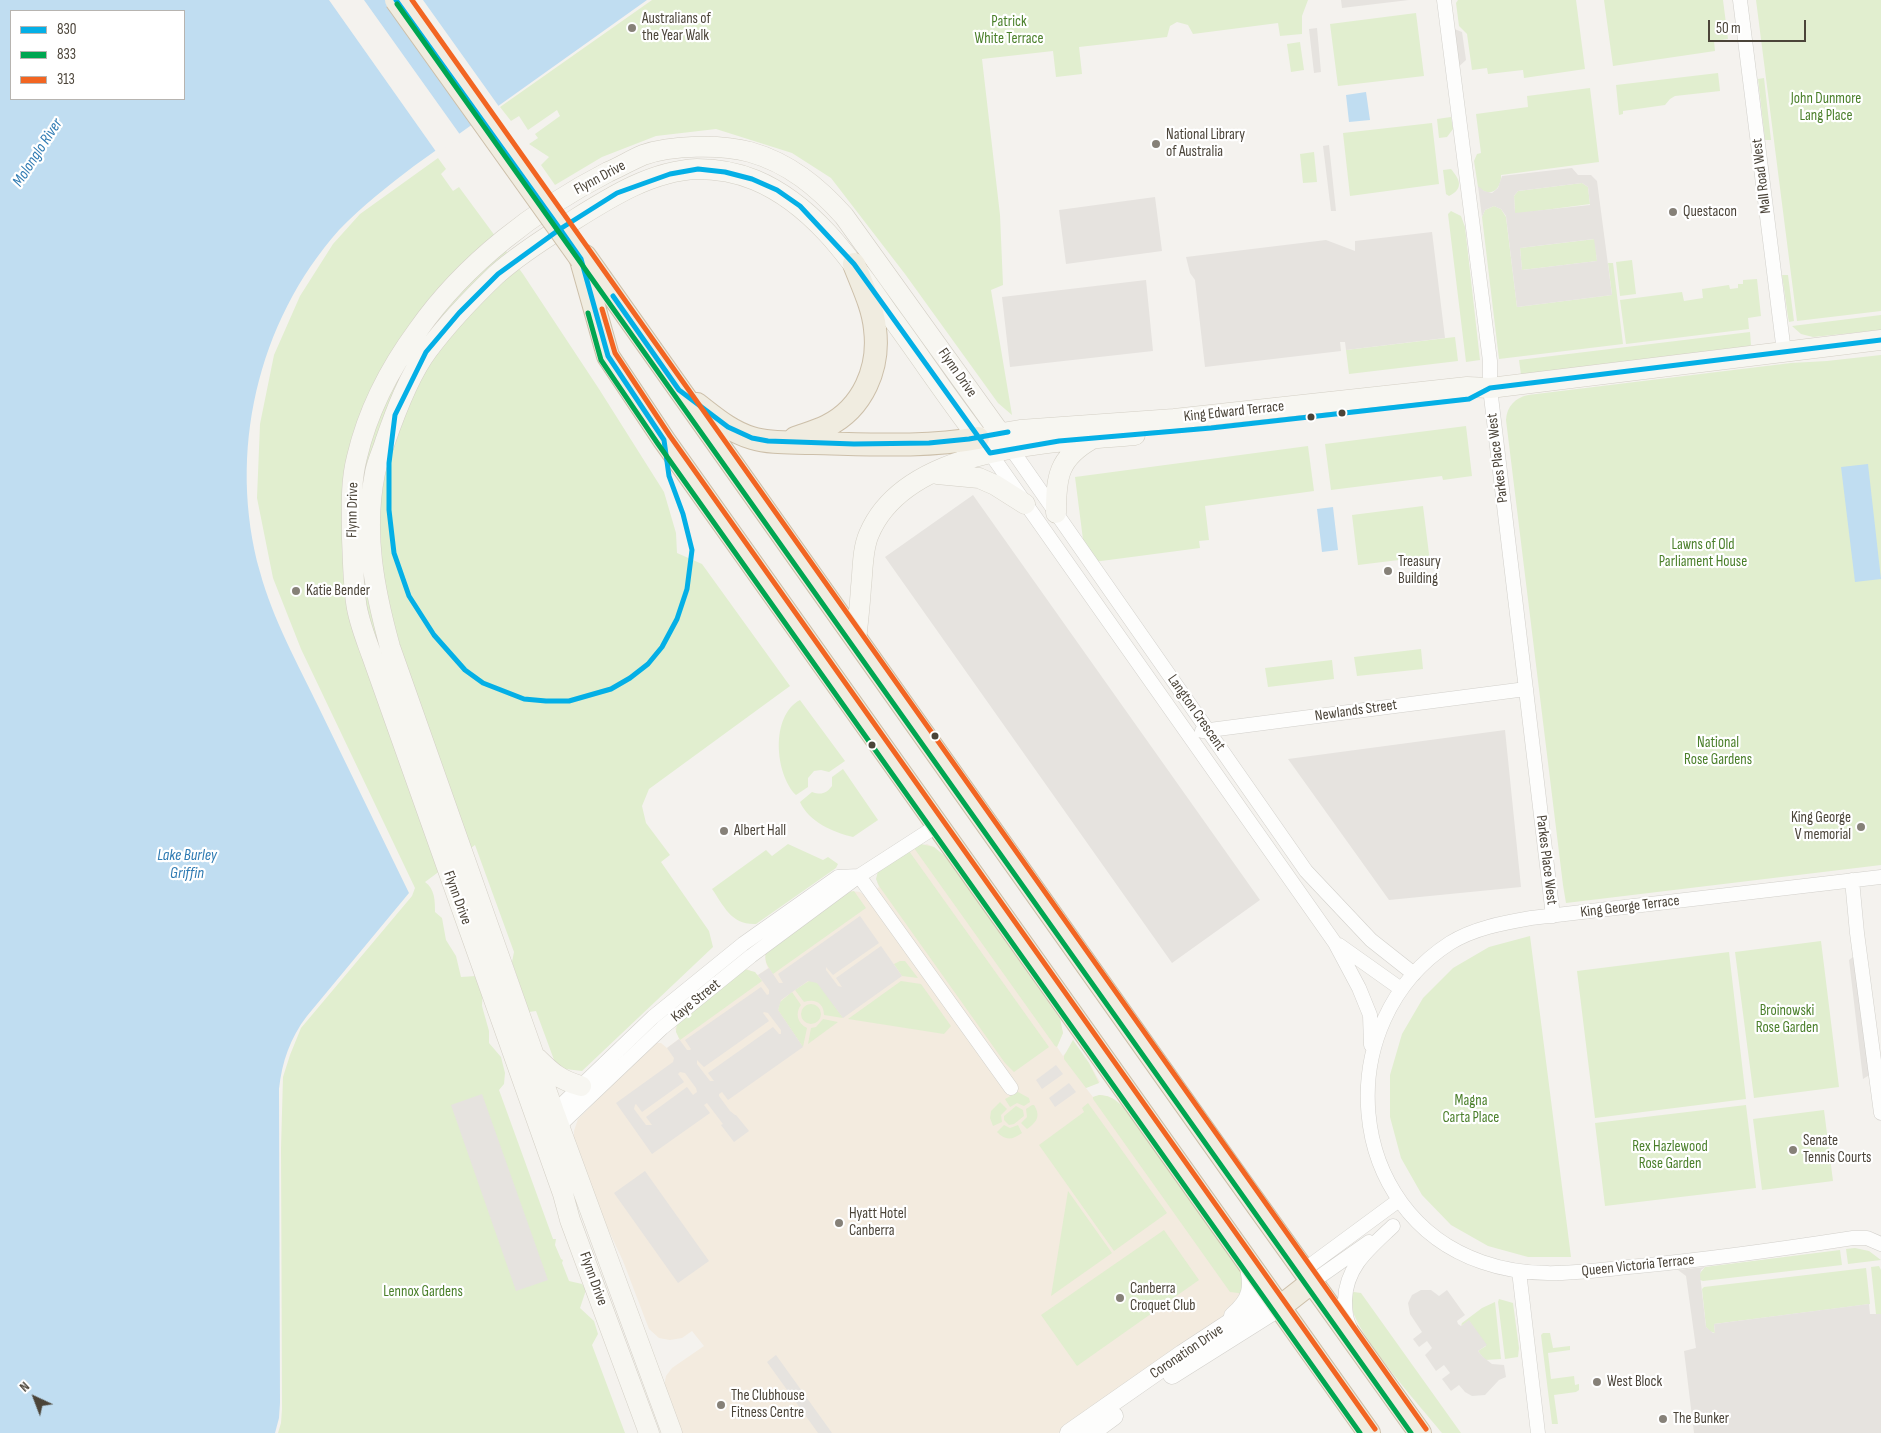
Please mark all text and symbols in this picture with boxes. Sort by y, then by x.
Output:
legend [10,10,185,100]
place label: Australians of the Year Walk [642,10,711,45]
scale bar [1711,10,1808,42]
park label: Patrick White Terrace [974,13,1044,48]
text: 50 m [1716,19,1741,38]
text: 830 [57,20,77,39]
marker: Australians of the Year Walk [626,22,638,34]
text: 833 [57,45,76,64]
text: 313 [57,70,75,89]
park label: John Dunmore Lang Place [1791,90,1861,125]
water label: Molonglo River [9,115,67,191]
place label: National Library of Australia [1166,126,1245,161]
street label: Mall Road West [1748,137,1776,215]
marker: National Library of Australia [1150,138,1162,150]
street label: Flynn Drive [571,157,629,199]
place label: Questacon [1683,203,1737,221]
marker: Questacon [1667,206,1679,218]
street label: Flynn Drive [934,345,980,401]
street label: King Edward Terrace [1183,398,1285,426]
unlabelled marker [1337,408,1347,418]
unlabelled marker [1306,412,1316,422]
street label: Parkes Place West [1484,412,1512,504]
street label: Flynn Drive [344,482,362,538]
park label: Lawns of Old Parliament House [1659,536,1747,571]
place label: Treasury Building [1398,553,1441,588]
marker: Treasury Building [1382,565,1394,577]
place label: Katie Bender [306,582,370,600]
marker: Katie Bender [290,585,302,597]
street label: Langton Crescent [1163,671,1229,755]
street label: Newlands Street [1314,696,1398,726]
unlabelled marker [930,731,940,741]
park label: National Rose Gardens [1684,734,1752,769]
unlabelled marker [867,740,877,750]
place label: King George V memorial [1791,809,1851,844]
street label: Parkes Place West [1532,814,1560,906]
marker: King George V memorial [1855,821,1867,833]
place label: Albert Hall [734,822,786,840]
marker: Albert Hall [718,825,730,837]
water label: Lake Burley Griffin [157,846,217,884]
street label: Flynn Drive [439,869,475,927]
street label: King George Terrace [1579,892,1681,922]
street label: Kaye Street [668,976,724,1026]
park label: Broinowski Rose Garden [1756,1002,1818,1037]
park label: Magna Carta Place [1443,1092,1499,1127]
place label: Senate Tennis Courts [1803,1132,1872,1167]
park label: Rex Hazlewood Rose Garden [1632,1138,1708,1173]
marker: Senate Tennis Courts [1787,1144,1799,1156]
place label: Hyatt Hotel Canberra [849,1205,907,1240]
marker: Hyatt Hotel Canberra [833,1217,845,1229]
street label: Flynn Drive [575,1250,611,1308]
street label: Queen Victoria Terrace [1581,1251,1695,1281]
place label: Canberra Croquet Club [1130,1280,1196,1315]
park label: Lennox Gardens [383,1283,463,1301]
marker: Canberra Croquet Club [1114,1292,1126,1304]
street label: Coronation Drive [1147,1321,1227,1383]
north arrow [10,1373,60,1423]
place label: West Block [1607,1373,1662,1391]
marker: West Block [1591,1376,1603,1388]
text: N [16,1378,33,1395]
place label: The Clubhouse Fitness Centre [731,1387,805,1422]
marker: The Clubhouse Fitness Centre [715,1399,727,1411]
place label: The Bunker [1673,1410,1729,1428]
marker: The Bunker [1657,1413,1669,1425]

